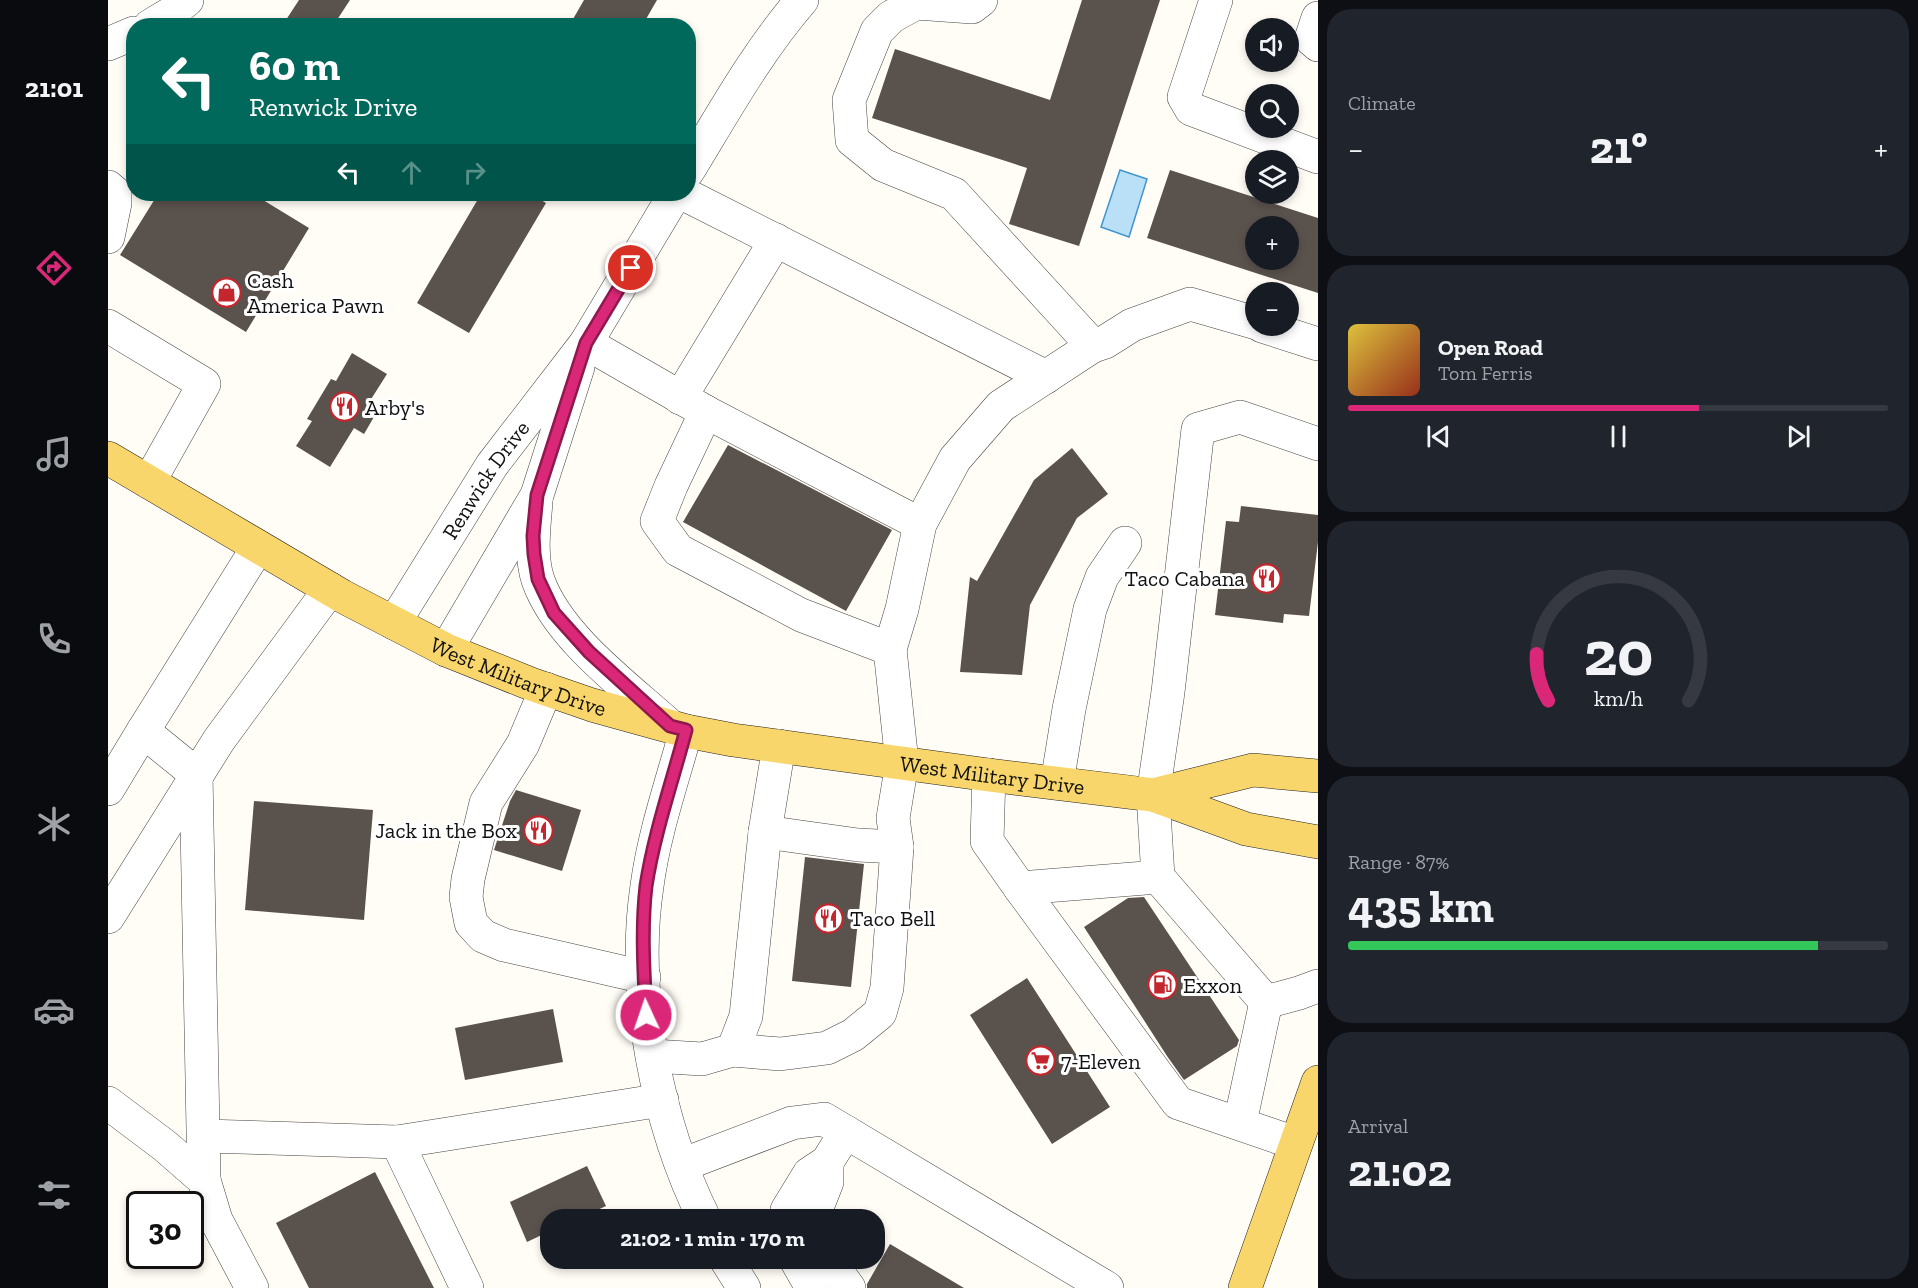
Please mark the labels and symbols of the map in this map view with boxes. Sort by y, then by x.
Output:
pin [605,242,656,293]
place label: Cash America Pawn [247,267,384,319]
shop icon: Cash America Pawn [210,277,242,309]
restaurant icon: Arby's [328,391,360,423]
place label: Arby's [365,394,425,421]
street label: Renwick Drive [436,415,535,544]
restaurant icon: Taco Cabana [1250,562,1282,594]
place label: Taco Cabana [1124,565,1245,592]
street label: West Military Drive [426,631,609,722]
street label: West Military Drive [898,749,1086,800]
restaurant icon: Jack in the Box [522,814,554,846]
place label: Jack in the Box [375,817,517,844]
restaurant icon: Taco Bell [813,902,845,934]
place label: Taco Bell [850,905,936,932]
fuel station icon: Exxon [1146,969,1178,1001]
place label: Exxon [1183,972,1242,999]
position arrow [614,983,678,1047]
supermarket icon: 7-Eleven [1024,1045,1056,1077]
place label: 7-Eleven [1061,1048,1141,1075]
speed limit sign: 30 [126,1191,204,1269]

